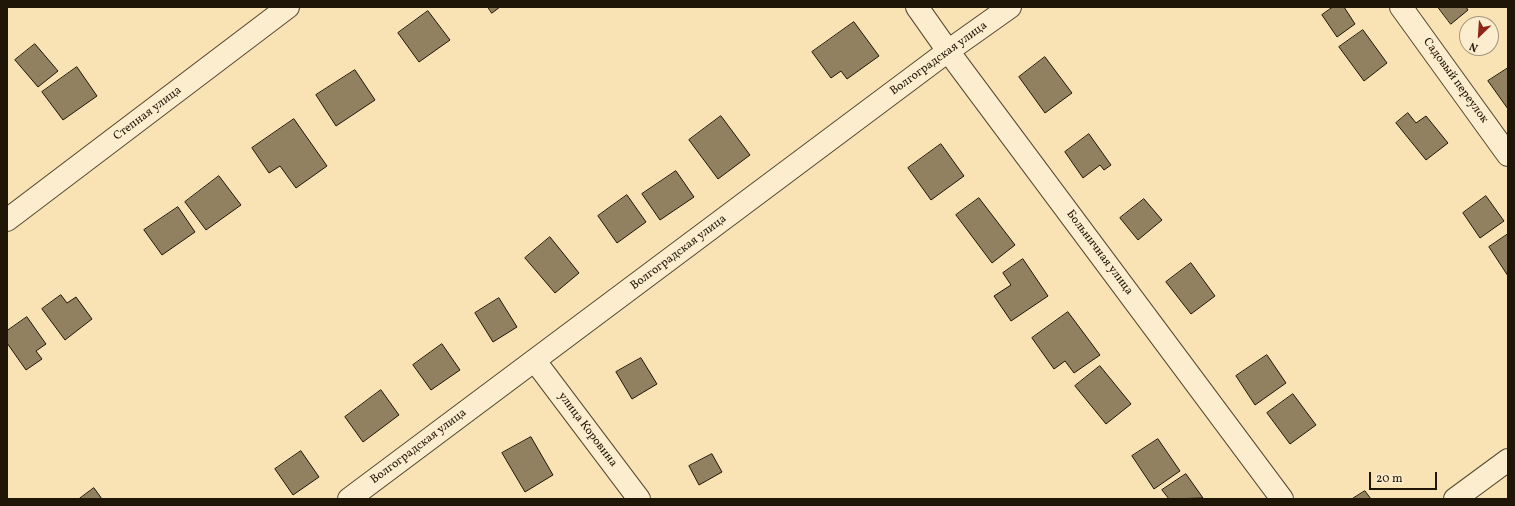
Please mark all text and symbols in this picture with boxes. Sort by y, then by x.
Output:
north arrow [1459,16,1499,56]
street label: Волгоградская улица [888,19,990,99]
street label: Садовый переулок [1419,36,1491,126]
text: N [1467,38,1481,55]
street label: Степная улица [111,84,185,144]
street label: Больничная улица [1062,208,1136,298]
street label: Волгоградская улица [628,212,730,294]
street label: улица Коровина [554,390,620,470]
street label: Волгоградская улица [368,406,470,488]
scale bar [1371,464,1439,490]
text: 20 m [1376,471,1403,487]

